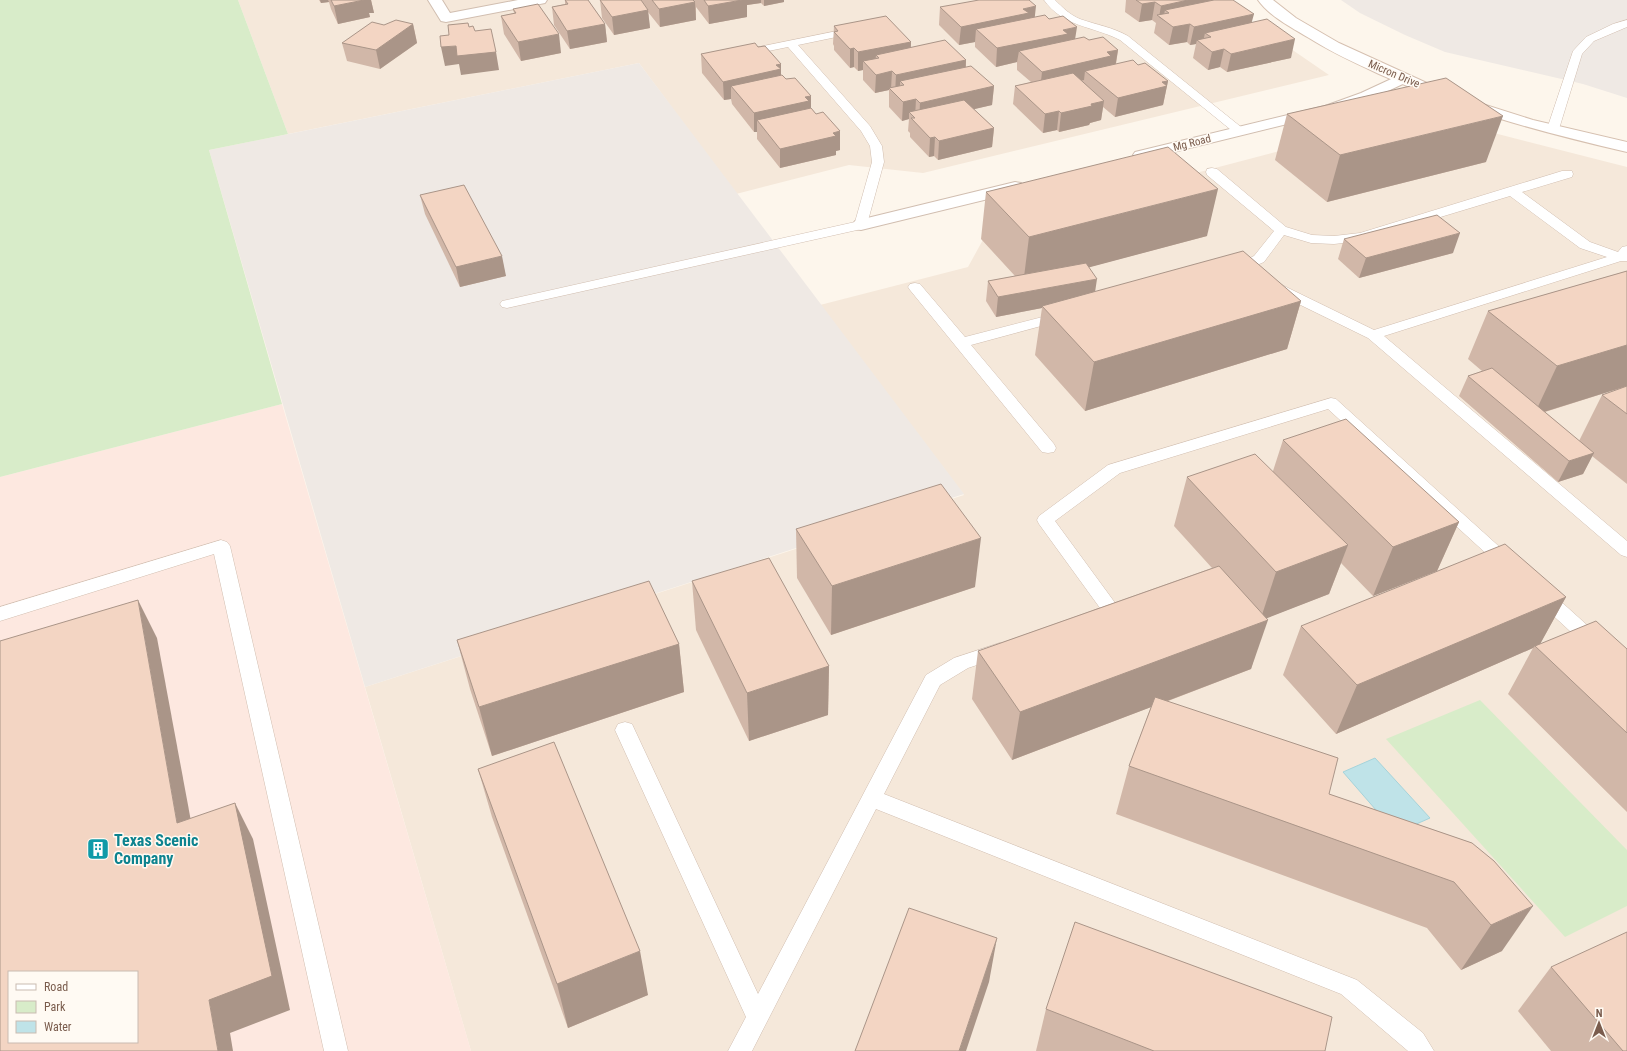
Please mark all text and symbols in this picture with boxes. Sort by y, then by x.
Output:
street label: Micron Drive [1366,57,1422,91]
street label: Mg Road [1172,132,1212,154]
place label: Texas Scenic Company [114,831,198,868]
building icon: Texas Scenic Company [85,836,111,862]
legend [8,971,138,1043]
text: Road [44,980,68,994]
text: Park [44,1000,66,1014]
north arrow [1579,1003,1619,1043]
text: N [1596,1007,1603,1020]
text: Water [44,1020,72,1034]

